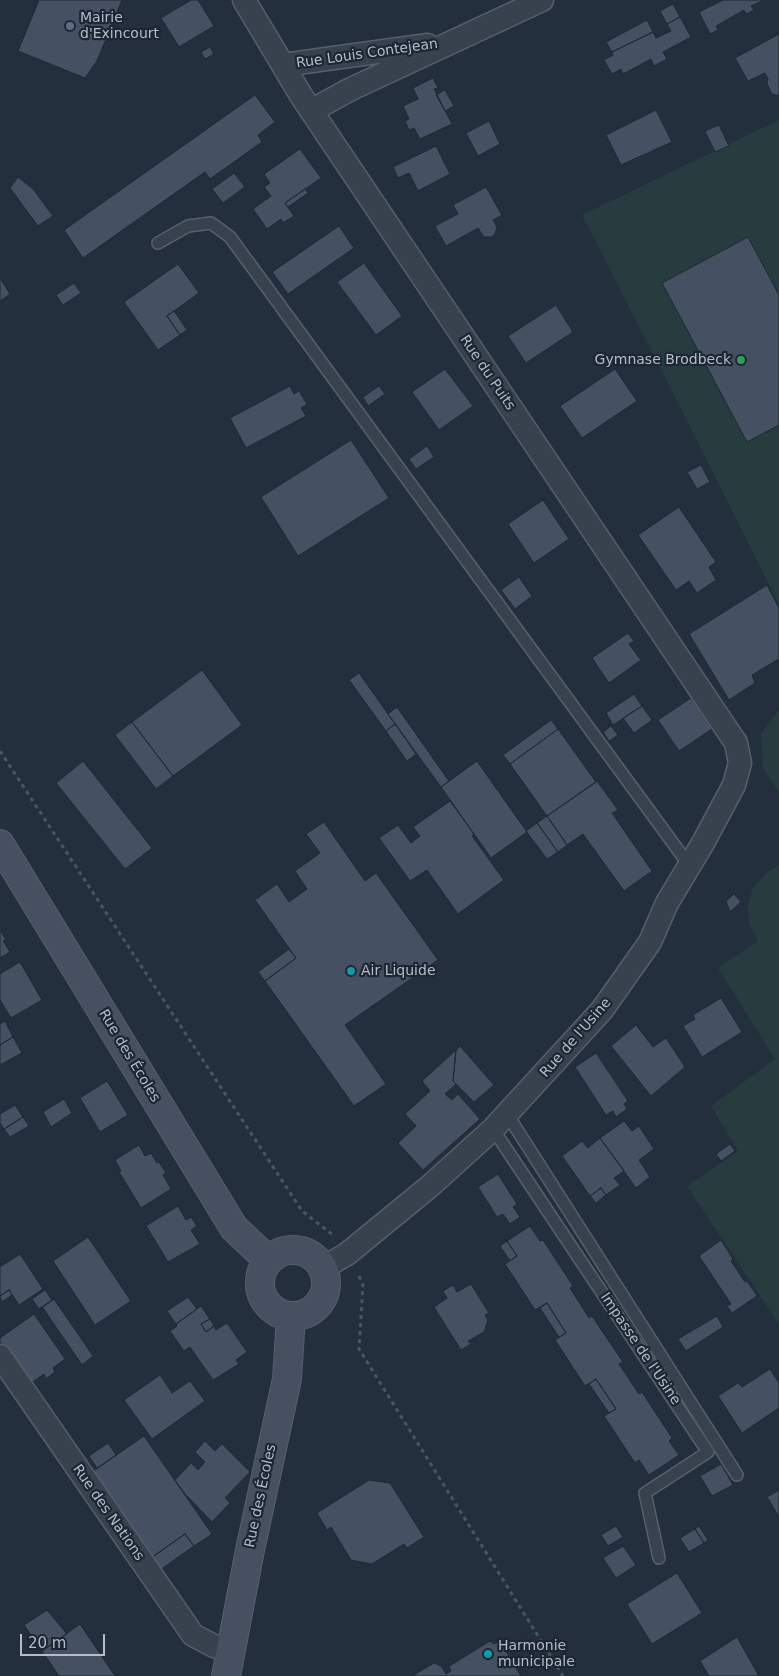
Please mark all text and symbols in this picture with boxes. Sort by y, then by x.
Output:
place label: Mairie d'Exincourt [80,10,159,42]
marker: Mairie d'Exincourt [64,20,76,32]
street label: Rue Louis Contejean [295,36,439,72]
street label: Rue du Puits [456,332,518,414]
place label: Gymnase Brodbeck [595,352,731,368]
marker: Gymnase Brodbeck [735,354,747,366]
place label: Air Liquide [361,963,436,979]
marker: Air Liquide [345,965,357,977]
street label: Rue de l'Usine [537,995,615,1081]
street label: Rue des Écoles [95,1007,163,1105]
street label: Impasse de l'Usine [596,1290,684,1408]
street label: Rue des Écoles [242,1443,280,1549]
street label: Rue des Nations [69,1462,147,1564]
scale bar [22,1624,108,1656]
text: 20 m [28,1634,66,1652]
place label: Harmonie municipale [498,1638,575,1670]
marker: Harmonie municipale [482,1648,494,1660]

